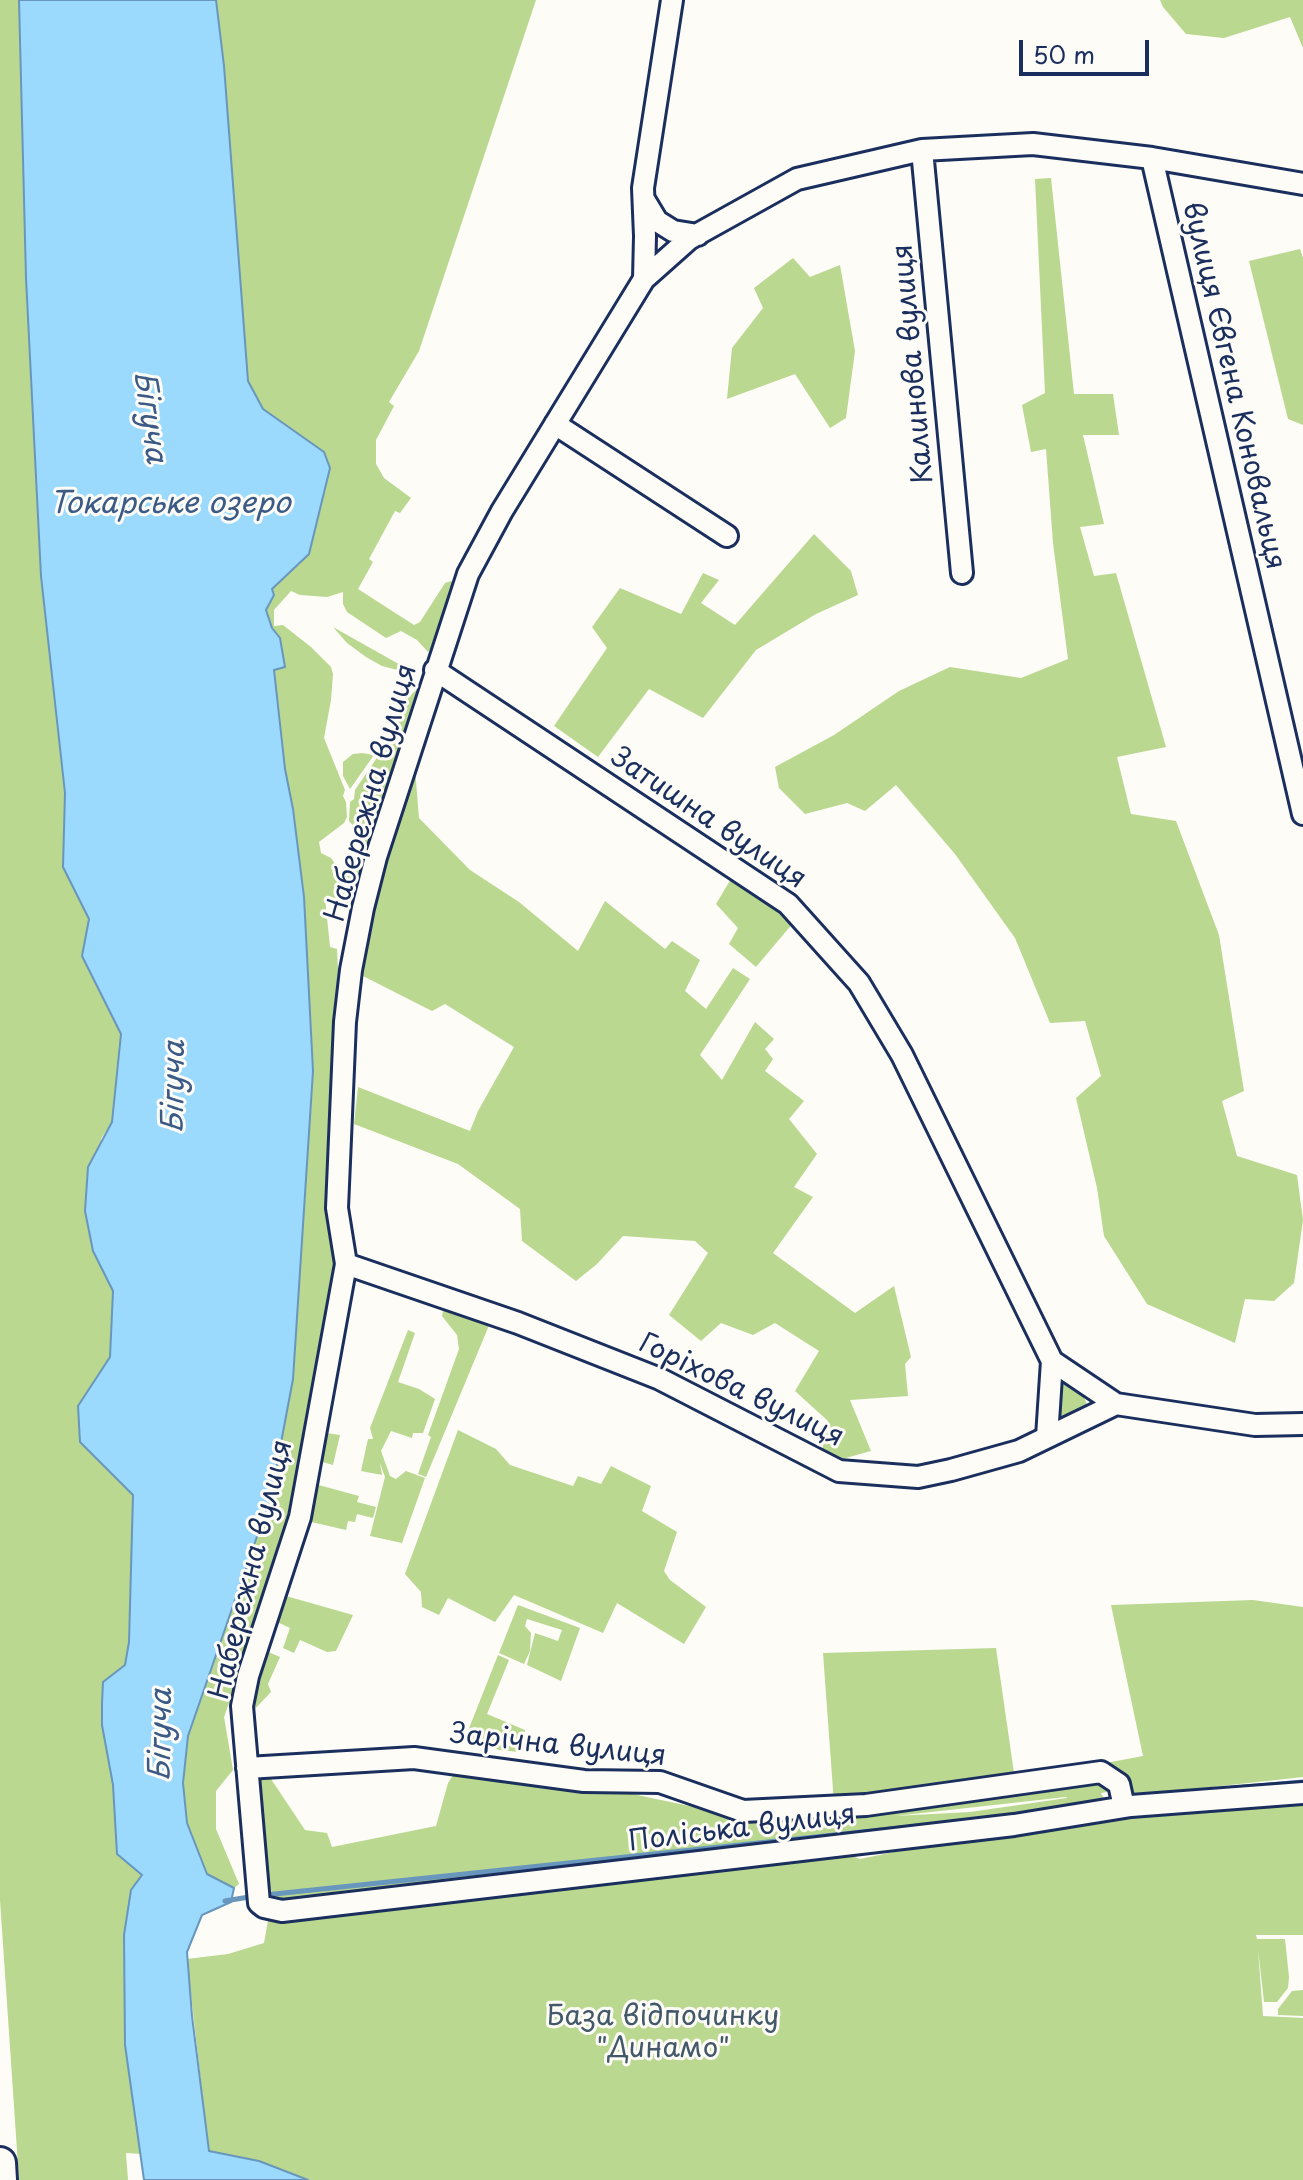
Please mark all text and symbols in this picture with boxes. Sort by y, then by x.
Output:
scale bar [1023,24,1153,74]
text: 50 m [1033,36,1095,72]
street label: вулиця Євгена Коновальця [1174,199,1292,573]
street label: Калинова вулиця [887,243,941,485]
water label: Бігуча [125,369,173,465]
water label: Токарське озеро [49,487,291,523]
street label: Набережна вулиця [319,660,425,926]
street label: Затишна вулиця [604,741,812,897]
water label: Бігуча [156,1040,194,1134]
street label: Горіхова вулиця [633,1327,849,1455]
street label: Набережна вулиця [203,1437,301,1703]
water label: Бігуча [143,1688,181,1782]
street label: Зарічна вулиця [448,1718,668,1774]
street label: Поліська вулиця [626,1798,858,1860]
park label: База відпочинку "Динамо" [547,2000,779,2066]

